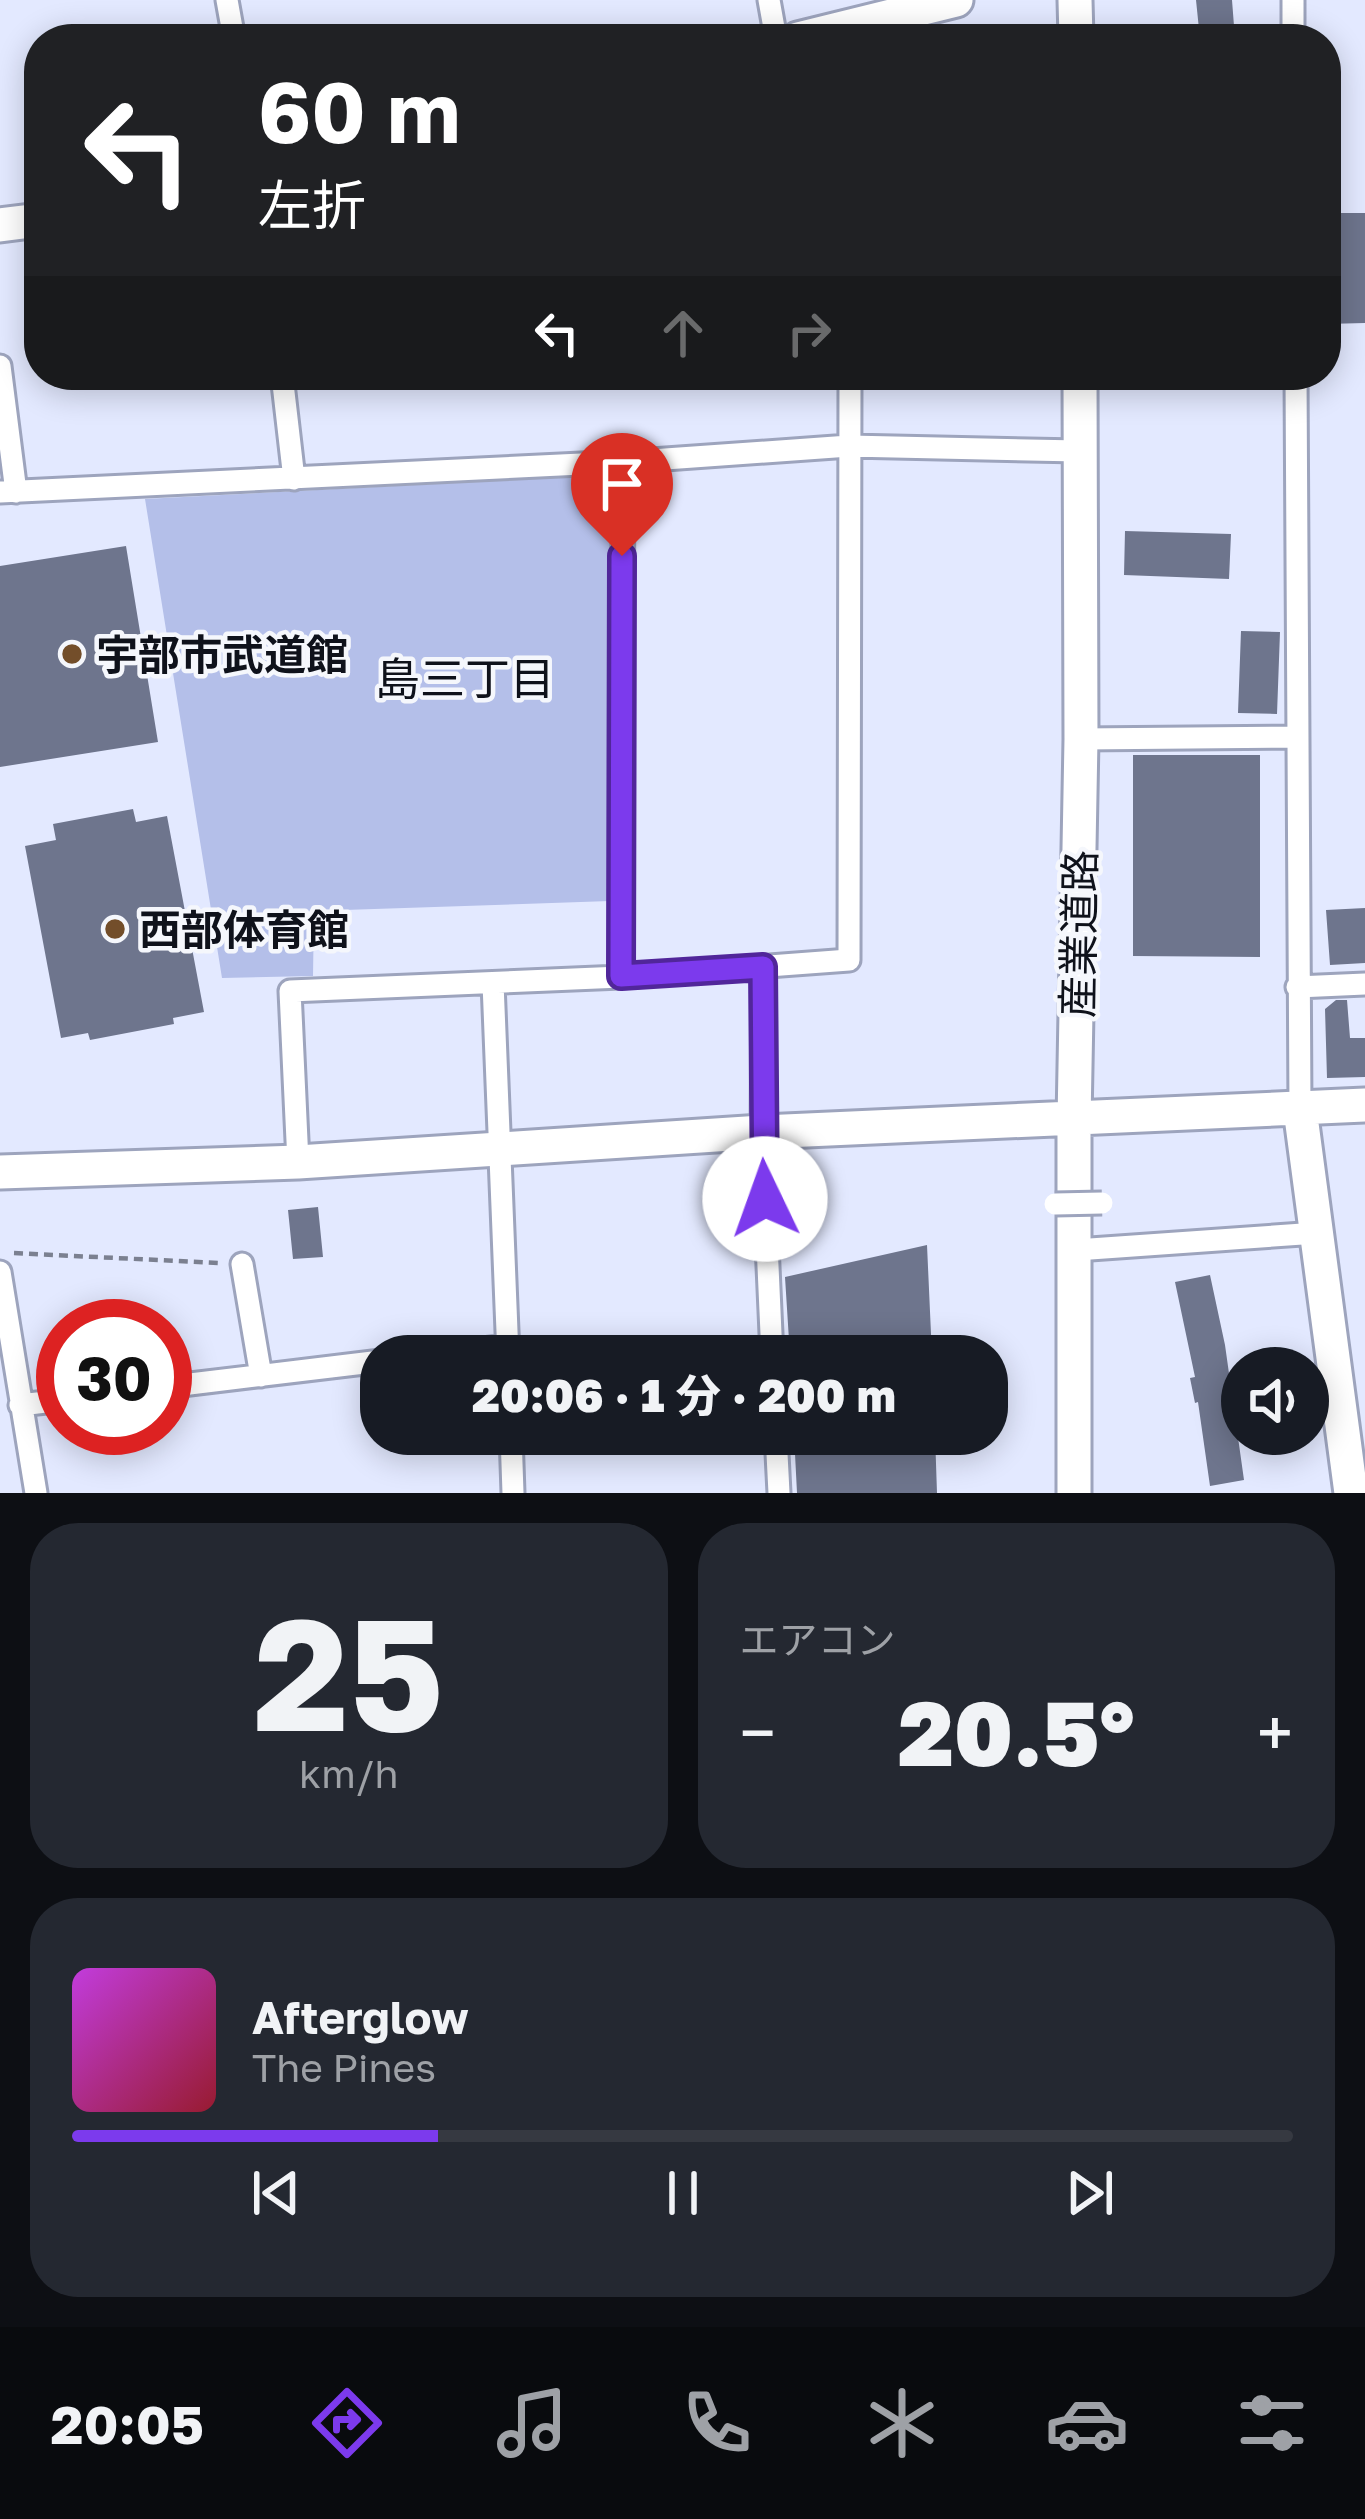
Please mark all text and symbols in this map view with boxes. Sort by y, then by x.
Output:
text: 60 m [258,61,460,161]
icon: left [60,72,216,228]
text: 左折 [258,172,366,237]
icon: left [524,300,590,366]
icon: ahead [650,300,716,366]
icon: right [776,300,842,366]
pin [571,433,673,556]
icon: arrive [589,451,655,517]
place label: 宇部市武道館 [96,629,348,679]
marker: 宇部市武道館 [59,641,85,667]
district label: 島三丁目 [375,651,555,705]
street label: 産業道路 [1052,850,1104,1018]
place label: 西部体育館 [139,904,349,954]
marker: 西部体育館 [102,916,128,942]
position arrow [702,1136,828,1262]
speed limit sign: 30 [36,1299,192,1455]
map controls [1221,1347,1329,1455]
button: sound [1221,1347,1329,1455]
text: 20:06 · 1 分 · 200 m [472,1368,896,1422]
text: 25 [254,1578,444,1765]
text: エアコン [740,1616,896,1663]
text: 20.5° [898,1678,1135,1786]
text: − [740,1692,776,1772]
text: + [1257,1692,1293,1772]
text: km/h [299,1750,398,1797]
text: Afterglow [252,1990,469,2044]
text: The Pines [252,2044,436,2091]
icon: previous [243,2160,309,2226]
icon: pause [650,2160,716,2226]
icon: next [1057,2160,1123,2226]
icon: directions [305,2381,389,2465]
icon: music [490,2381,574,2465]
icon: phone [675,2381,759,2465]
icon: climate [860,2381,944,2465]
icon: car [1045,2381,1129,2465]
icon: filters [1230,2381,1314,2465]
text: 20:05 [51,2391,204,2456]

